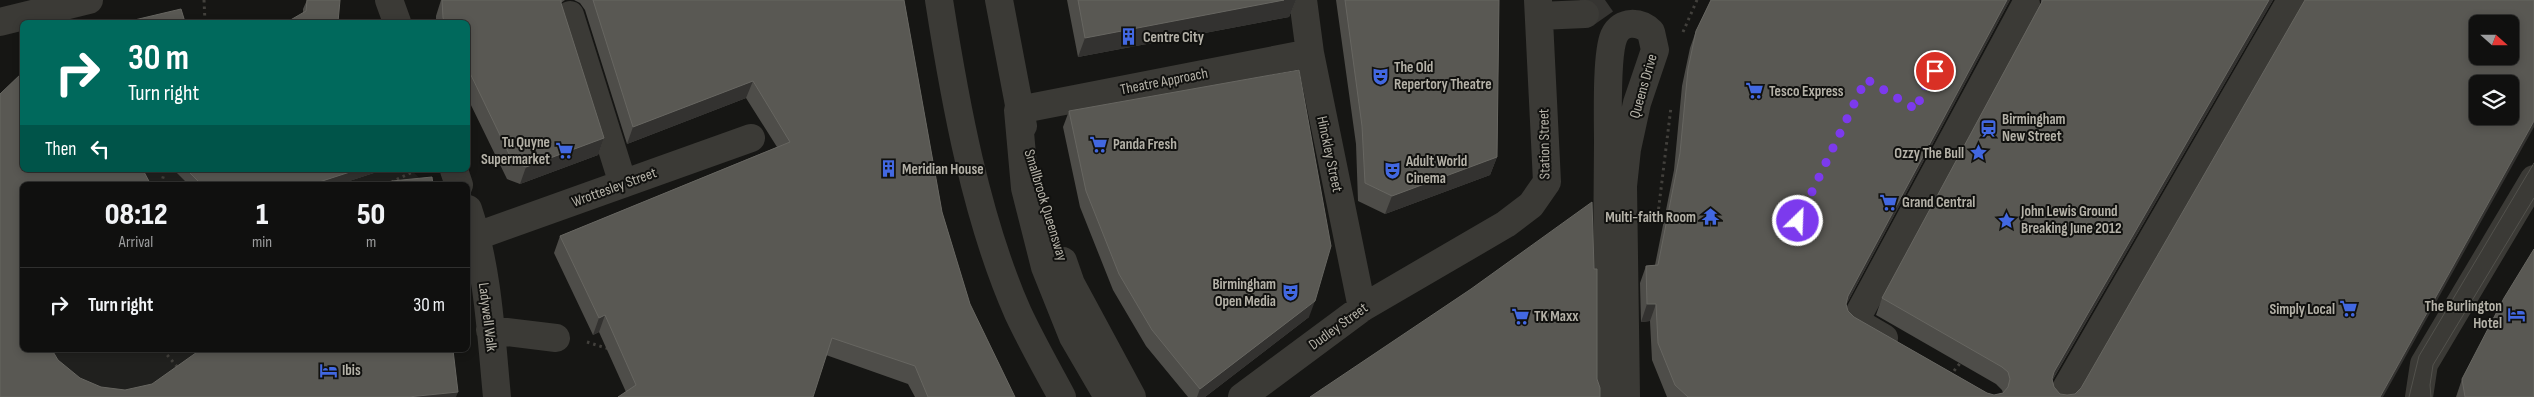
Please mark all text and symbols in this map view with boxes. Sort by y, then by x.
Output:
north arrow [2469,15,2519,65]
map controls [2469,15,2519,125]
building icon: Centre City [1119,27,1139,47]
place label: Centre City [1143,28,1205,47]
text: 30 m [128,37,189,80]
icon: right [45,40,110,105]
pin [1914,50,1956,92]
street label: Queens Drive [1625,52,1662,121]
icon: arrive [1921,57,1949,85]
place label: The Old Repertory Theatre [1394,58,1492,94]
street label: Theatre Approach [1119,64,1210,99]
theatre icon: The Old Repertory Theatre [1370,66,1390,86]
button: layers [2469,75,2519,125]
text: Turn right [128,80,199,107]
supermarket icon: Tesco Express [1745,81,1765,101]
place label: Tesco Express [1769,82,1844,101]
street label: Station Street [1534,108,1555,180]
place label: Birmingham New Street [2002,110,2066,146]
street label: Hinckley Street [1312,114,1347,194]
station icon: Birmingham New Street [1978,118,1998,138]
place label: Tu Quyne Supermarket [481,133,550,169]
supermarket icon: Panda Fresh [1089,134,1109,154]
icon: left [86,135,114,163]
place label: Panda Fresh [1113,135,1177,154]
text: Then [45,138,76,161]
supermarket icon: Tu Quyne Supermarket [554,141,574,161]
place icon: Ozzy The Bull [1968,143,1988,163]
place label: Ozzy The Bull [1894,144,1964,163]
street label: Smallbrook Queensway [1020,147,1072,263]
place label: Adult World Cinema [1405,152,1467,188]
building icon: Meridian House [878,159,898,179]
place label: Meridian House [902,160,984,179]
theatre icon: Adult World Cinema [1382,160,1402,180]
street label: Wrottesley Street [569,163,660,212]
supermarket icon: Grand Central [1878,192,1898,212]
place label: Grand Central [1902,193,1975,212]
position arrow [1771,194,1823,246]
text: 08:12 [105,197,167,233]
text: 1 [256,197,268,233]
text: 50 [357,197,385,233]
place label: John Lewis Ground Breaking June 2012 [2020,202,2122,238]
temple icon: Multi-faith Room [1700,207,1720,227]
place label: Multi-faith Room [1605,208,1696,227]
place icon: John Lewis Ground Breaking June 2012 [1997,210,2017,230]
text: Arrival [119,233,153,252]
text: min [252,233,272,252]
text: m [366,233,376,252]
place label: Birmingham Open Media [1212,275,1276,311]
street label: Ladywell Walk [474,281,501,353]
theatre icon: Birmingham Open Media [1280,283,1300,303]
icon: right [45,291,73,319]
text: Turn right [88,294,153,317]
text: 30 m [413,294,445,317]
place label: The Burlington Hotel [2425,297,2502,333]
street label: Dudley Street [1305,298,1372,354]
supermarket icon: Simply Local [2339,299,2359,319]
place label: Simply Local [2269,300,2335,319]
hotel icon: The Burlington Hotel [2506,305,2526,325]
supermarket icon: TK Maxx [1510,306,1530,326]
place label: TK Maxx [1534,307,1579,326]
hotel icon: Ibis [318,360,338,380]
place label: Ibis [342,361,361,380]

